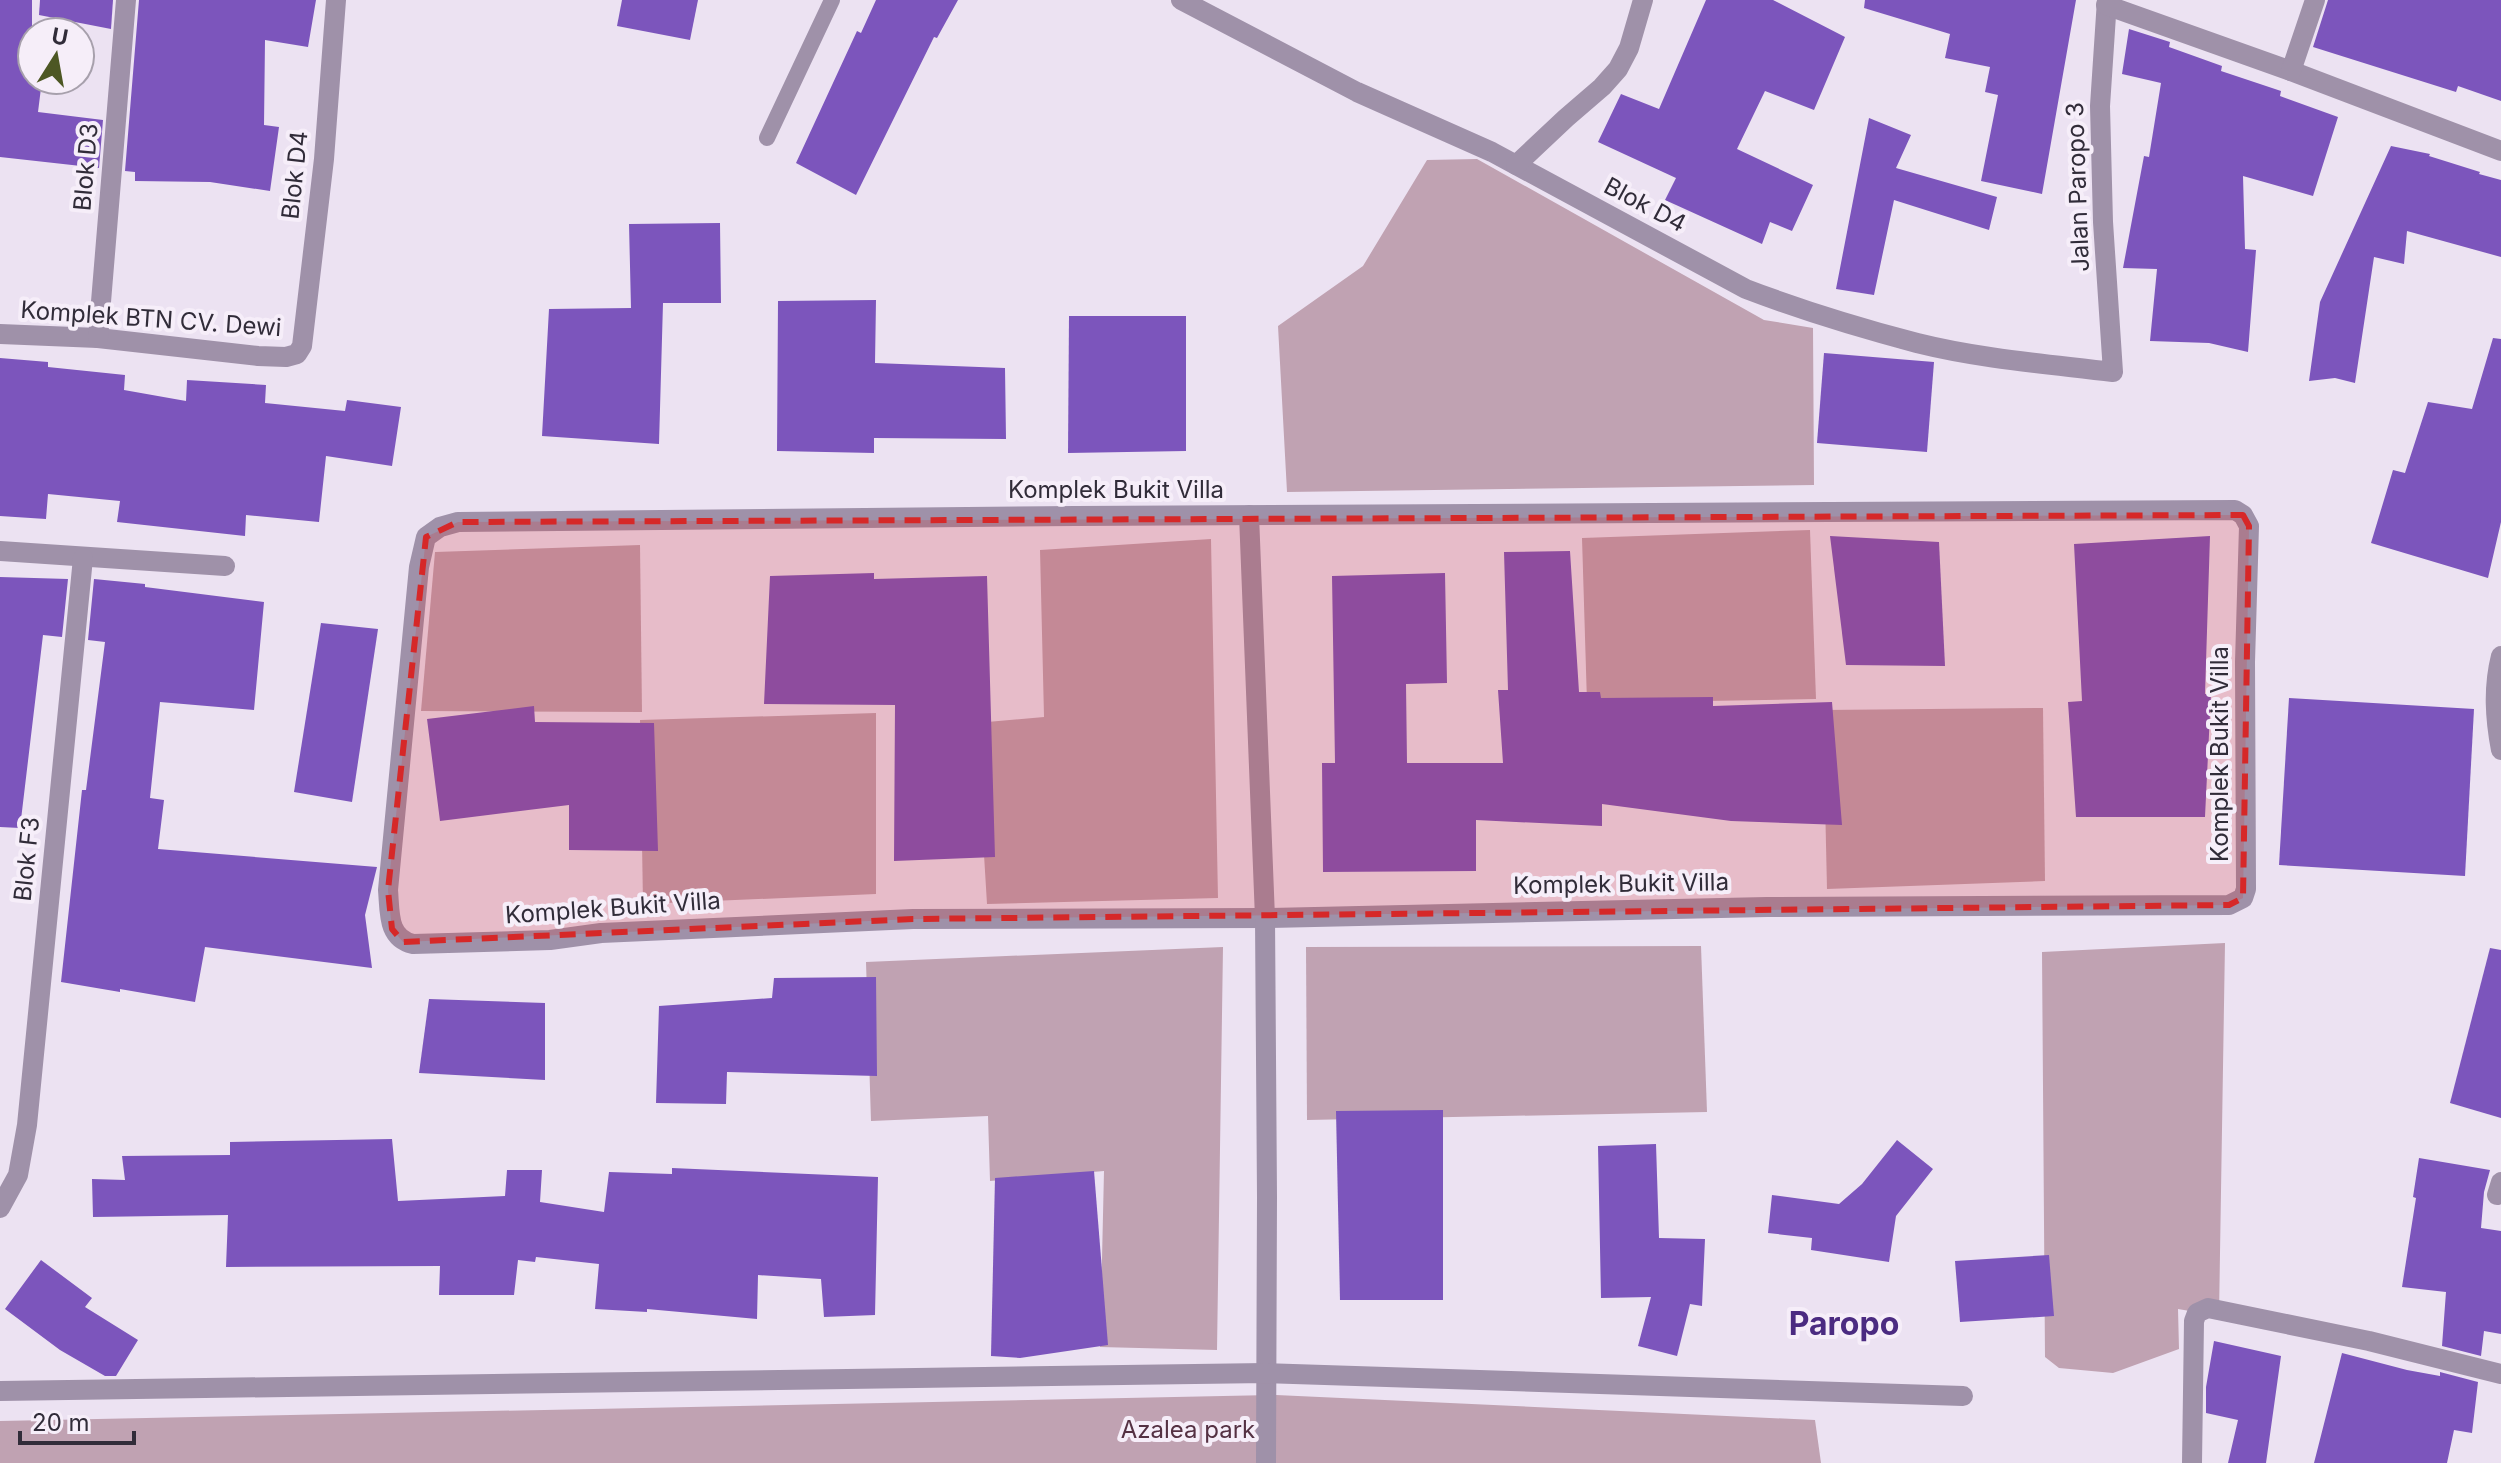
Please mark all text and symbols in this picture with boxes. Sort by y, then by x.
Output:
north arrow [16,16,96,96]
text: U [49,22,70,51]
street label: Jalan Paropo 3 [2060,102,2095,272]
street label: Blok D3 [67,122,104,212]
street label: Blok D4 [275,129,314,221]
street label: Blok D4 [1599,171,1691,238]
street label: Komplek BTN CV. Dewi [20,295,282,342]
street label: Komplek Bukit Villa [1008,475,1224,504]
street label: Komplek Bukit Villa [2205,646,2234,862]
street label: Blok F3 [8,815,45,903]
street label: Komplek Bukit Villa [1513,867,1729,900]
street label: Komplek Bukit Villa [504,886,722,929]
district label: Paropo [1789,1304,1899,1343]
scale bar [20,1395,134,1445]
text: 20 m [32,1408,90,1437]
park label: Azalea park [1121,1415,1255,1444]

